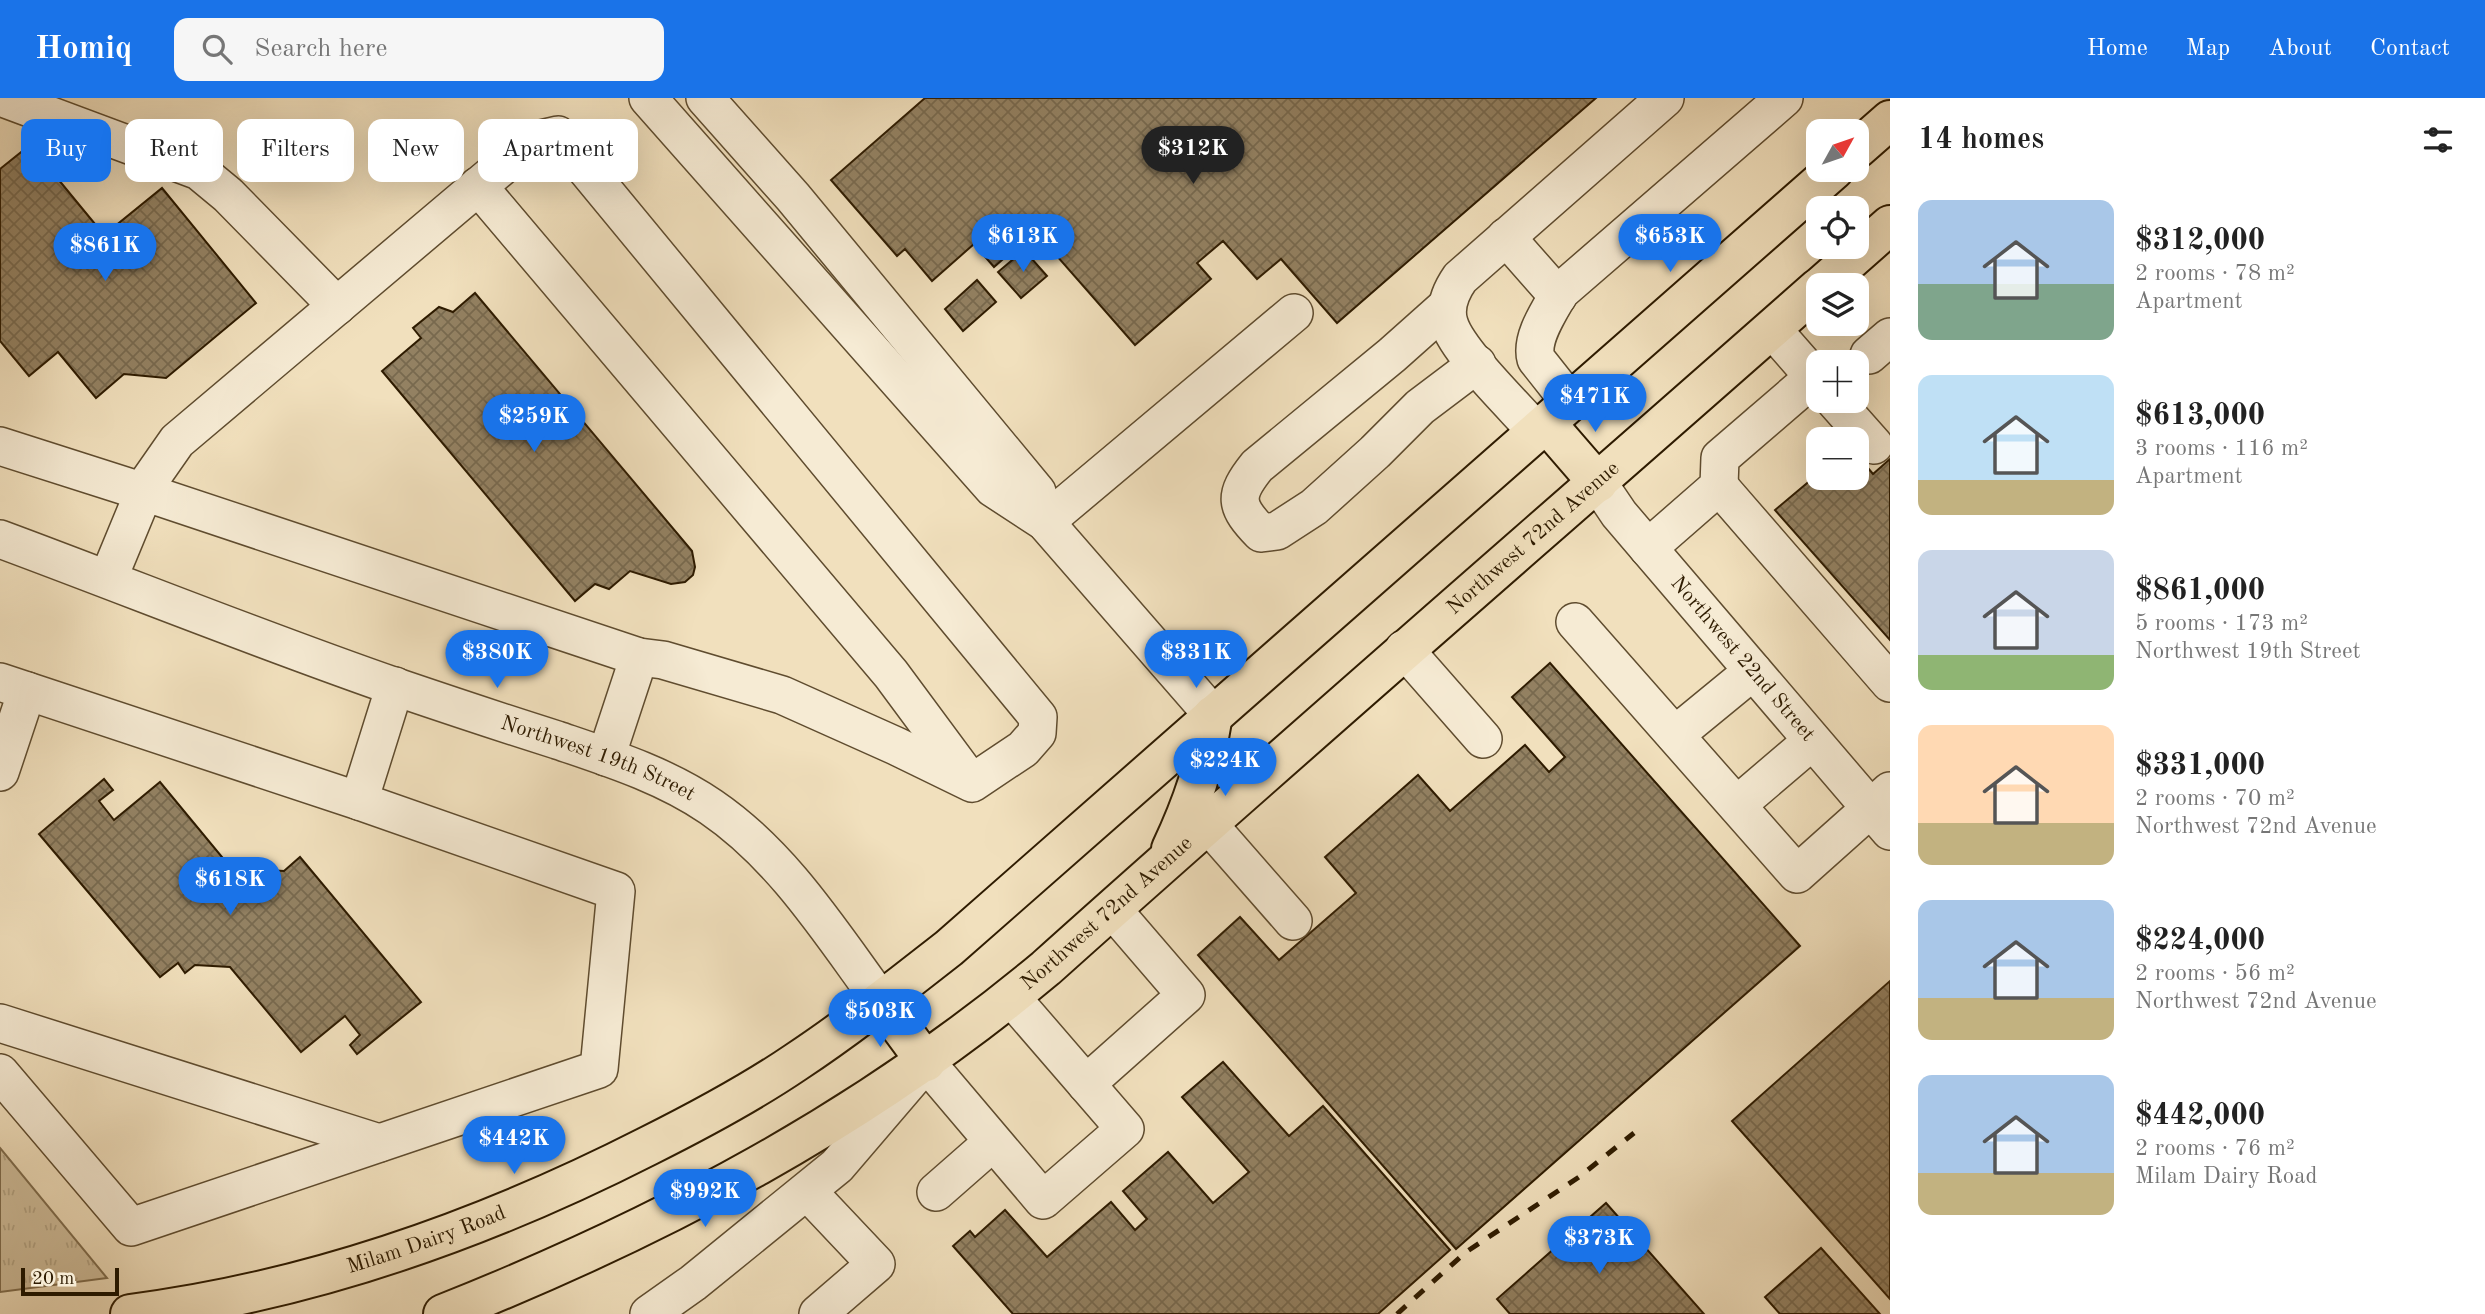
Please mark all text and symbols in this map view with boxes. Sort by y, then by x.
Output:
search box [174,18,664,81]
icon: search [198,30,236,68]
text: Homiq [35,33,132,66]
text: Search here [254,36,387,62]
text: Home [2087,37,2148,61]
text: Map [2186,37,2230,61]
text: About [2268,37,2332,61]
text: Contact [2370,37,2450,61]
chip: Buy [21,119,111,182]
chip: Rent [125,119,223,182]
chip: Filters [237,119,354,182]
chip: New [368,119,464,182]
chip: Apartment [478,119,638,182]
north arrow [1806,119,1869,182]
map controls [1806,119,1869,490]
icon: filters [2419,121,2457,159]
text: 14 homes [1918,125,2044,155]
pin: $312K [1144,126,1242,186]
text: $312K [1157,137,1229,160]
button: locate [1806,196,1869,259]
pin: $613K [974,214,1072,274]
pin: $653K [1621,214,1719,274]
pin: $861K [56,223,154,283]
text: $613K [987,225,1059,248]
text: $653K [1634,225,1706,248]
text: $312,000 [2135,226,2265,256]
icon: home [1974,228,2058,312]
text: $861K [69,234,141,257]
text: 2 rooms · 78 m² [2135,262,2295,285]
button: layers [1806,273,1869,336]
text: Apartment [2135,290,2243,313]
button: + [1806,350,1869,413]
pin: $471K [1546,374,1644,434]
text: $471K [1559,385,1631,408]
pin: $259K [485,394,583,454]
text: $613,000 [2135,401,2265,431]
icon: home [1974,403,2058,487]
text: $259K [498,405,570,428]
button: − [1806,427,1869,490]
text: 3 rooms · 116 m² [2135,437,2308,460]
street label: Northwest 72nd Avenue [1443,457,1623,619]
text: Apartment [2135,465,2243,488]
street label: Northwest 22nd Street [1667,572,1819,745]
text: $861,000 [2135,576,2265,606]
icon: home [1974,578,2058,662]
text: 5 rooms · 173 m² [2135,612,2308,635]
pin: $380K [448,630,546,690]
pin: $331K [1147,630,1245,690]
text: Northwest 19th Street [2135,640,2361,663]
text: $380K [461,641,533,664]
text: $331K [1160,641,1232,664]
street label: Northwest 19th Street [498,712,699,805]
pin: $224K [1176,738,1274,798]
text: $224K [1189,749,1261,772]
text: $331,000 [2135,751,2265,781]
icon: home [1974,753,2058,837]
text: 2 rooms · 70 m² [2135,787,2295,810]
text: Northwest 72nd Avenue [2135,815,2377,838]
street label: Northwest 72nd Avenue [1017,832,1196,994]
pin: $618K [181,858,279,917]
text: $618K [194,868,266,891]
text: $224,000 [2135,926,2265,956]
icon: home [1974,928,2058,1012]
text: 2 rooms · 56 m² [2135,962,2295,985]
pin: $503K [831,990,929,1049]
text: Northwest 72nd Avenue [2135,990,2377,1013]
text: $503K [844,1000,916,1023]
text: $442,000 [2135,1101,2265,1131]
icon: home [1974,1103,2058,1187]
pin: $442K [465,1116,563,1176]
text: $442K [478,1127,550,1150]
text: 2 rooms · 76 m² [2135,1137,2295,1160]
text: Milam Dairy Road [2135,1165,2318,1188]
pin: $992K [656,1170,754,1229]
text: $992K [669,1180,741,1203]
street label: Milam Dairy Road [344,1202,509,1278]
pin: $373K [1550,1216,1648,1276]
text: $373K [1563,1227,1635,1250]
scale bar [21,1265,119,1297]
text: 20 m [32,1270,74,1289]

